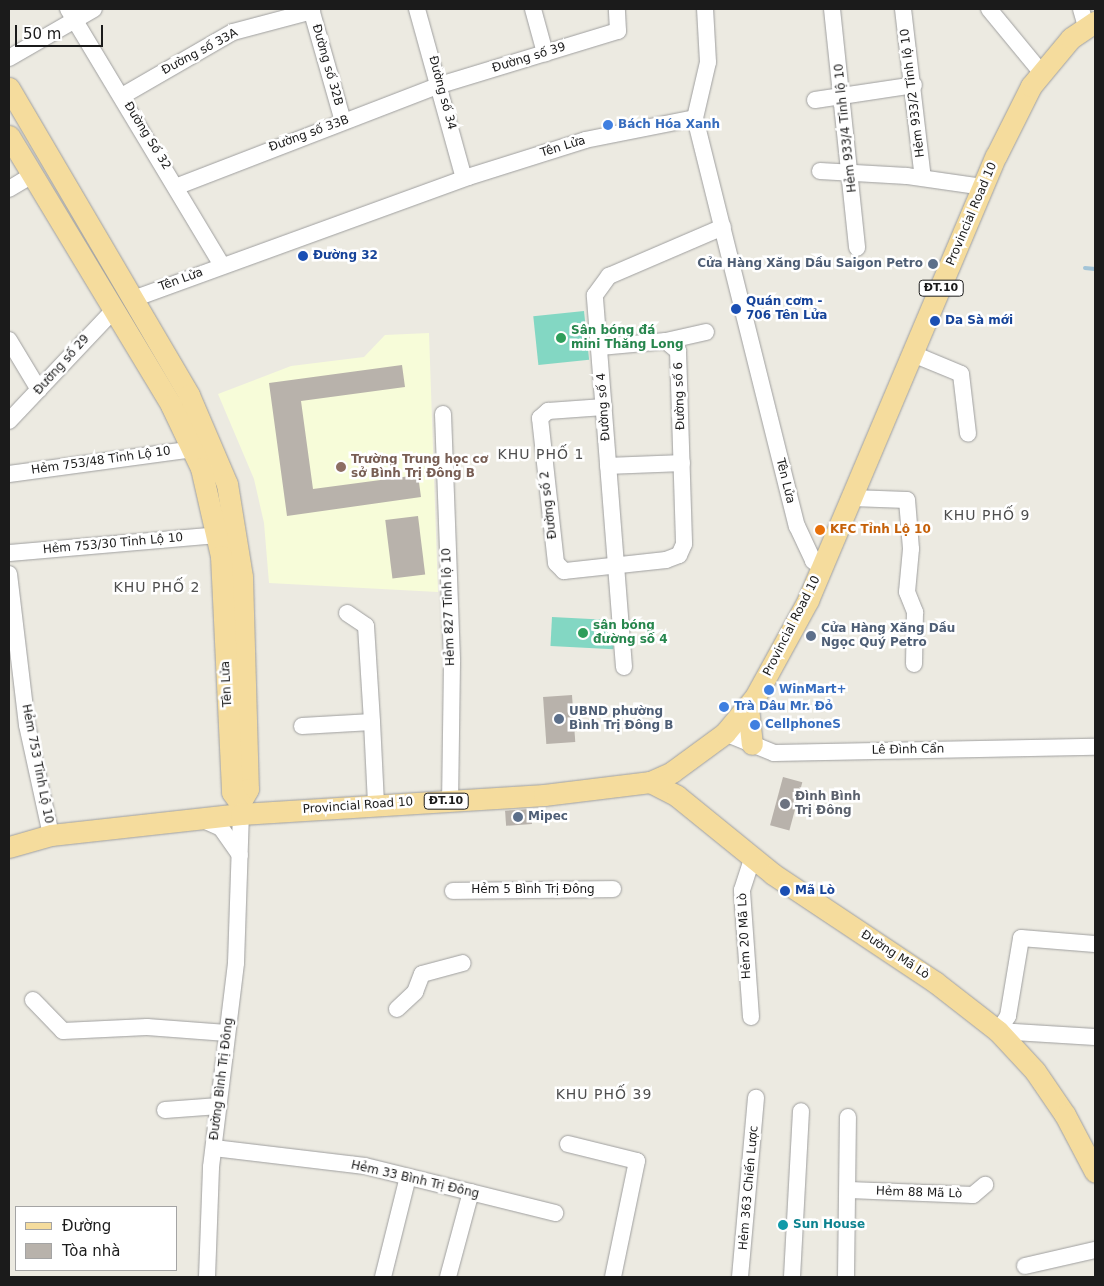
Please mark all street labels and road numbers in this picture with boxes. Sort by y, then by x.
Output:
street label: Đường số 32B [308,23,346,107]
street label: Đường số 33A [159,26,241,78]
street label: Hẻm 933/2 Tỉnh lộ 10 [898,28,928,158]
street label: Đường số 39 [491,40,567,76]
street label: Đường số 34 [425,54,459,132]
street label: Hẻm 933/4 Tỉnh lộ 10 [832,63,860,193]
street label: Đường Số 32 [120,99,174,173]
street label: Đường số 33B [267,113,351,155]
street label: Tên Lửa [539,133,587,161]
street label: Provincial Road 10 [944,160,1000,268]
street label: Tên Lửa [157,265,205,295]
road number: ĐT.10 [918,280,964,296]
street label: Đường số 29 [31,332,93,398]
street label: Đường số 6 [672,362,688,430]
street label: Đường số 4 [594,372,614,442]
street label: Hẻm 753/48 Tỉnh Lộ 10 [30,444,172,478]
street label: Tên Lửa [772,457,798,505]
street label: Đường số 2 [538,470,560,540]
street label: Hẻm 753/30 Tỉnh Lộ 10 [42,531,184,557]
street label: Hẻm 827 Tỉnh lộ 10 [440,548,458,666]
street label: Provincial Road 10 [760,573,824,679]
street label: Tên Lửa [219,661,235,707]
street label: Hẻm 753 Tỉnh Lộ 10 [18,703,56,825]
street label: Lê Đình Cẩn [872,742,944,758]
road number: ĐT.10 [424,792,468,809]
street label: Provincial Road 10 [302,795,414,817]
street label: Hẻm 5 Bình Trị Đông [471,883,595,897]
street label: Hẻm 20 Mã Lò [736,893,754,979]
street label: Đường Mã Lò [858,928,932,982]
street label: Đường Bình Trị Đông [207,1017,237,1141]
street label: Hẻm 363 Chiến Lược [736,1125,762,1251]
street label: Hẻm 33 Bình Trị Đông [350,1158,480,1202]
street label: Hẻm 88 Mã Lò [876,1184,962,1202]

